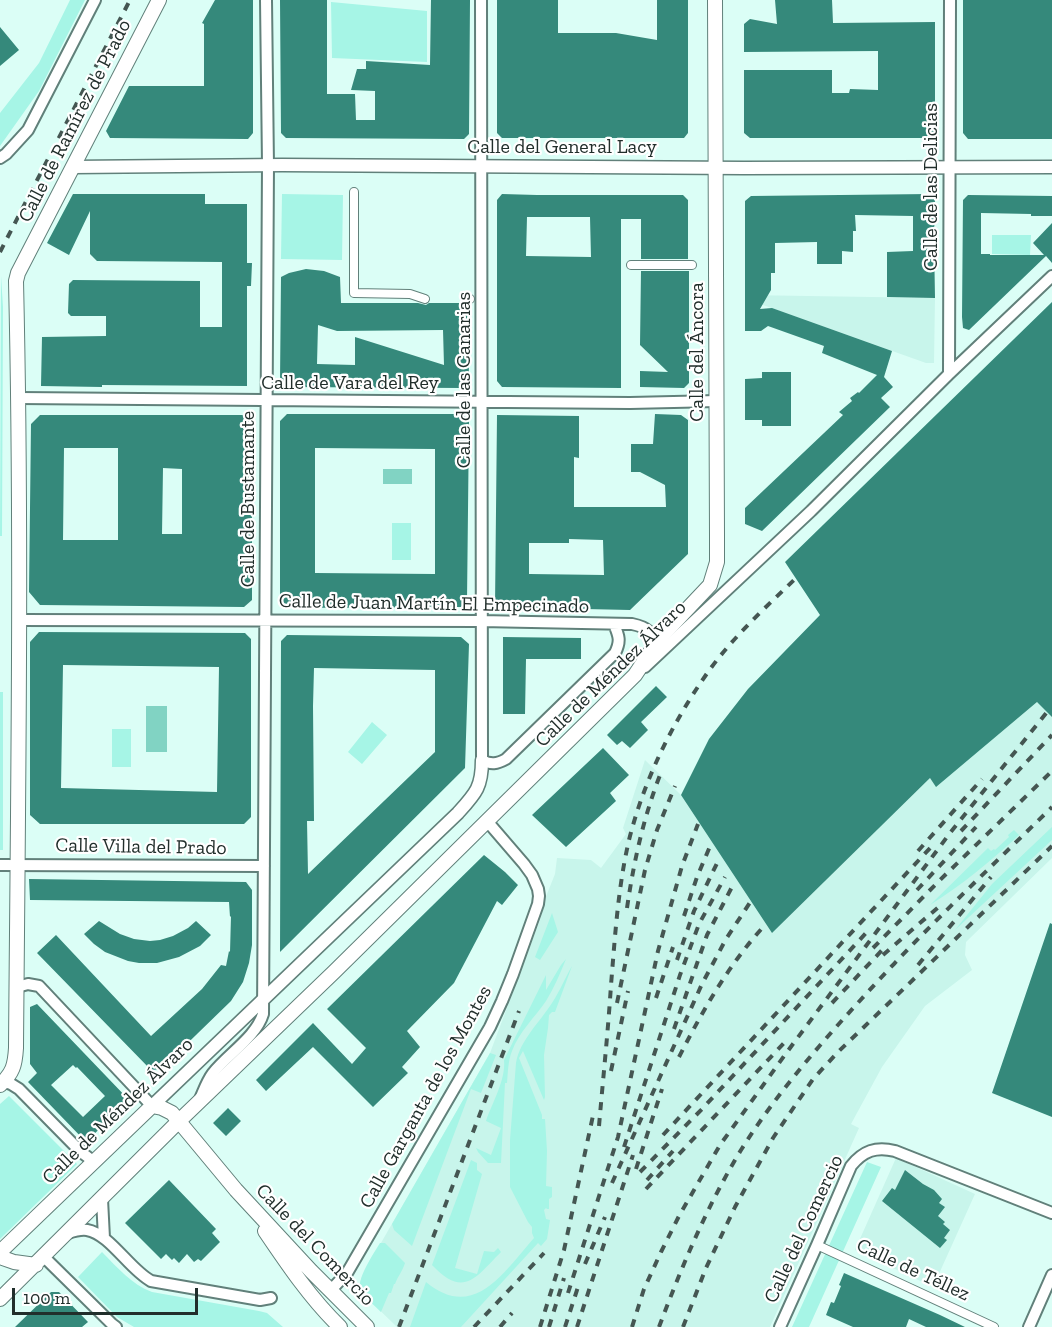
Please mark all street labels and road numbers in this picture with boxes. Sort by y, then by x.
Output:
street label: Calle de Ramírez de Prado [13,16,137,226]
street label: Calle de las Delicias [919,103,943,271]
street label: Calle del General Lacy [467,135,657,159]
street label: Calle del Áncora [685,282,709,422]
street label: Calle de las Canarias [452,292,476,468]
street label: Calle de Vara del Rey [261,371,439,395]
street label: Calle de Bustamante [236,411,260,587]
street label: Calle de Juan Martín El Empecinado [279,589,589,619]
street label: Calle de Méndez Álvaro [530,596,692,752]
street label: Calle Villa del Prado [55,834,227,860]
street label: Calle Garganta de los Montes [355,981,497,1213]
street label: Calle de Méndez Álvaro [37,1033,199,1189]
street label: Calle del Comercio [759,1151,849,1307]
street label: Calle del Comercio [251,1179,379,1311]
street label: Calle de Téllez [853,1233,973,1307]

